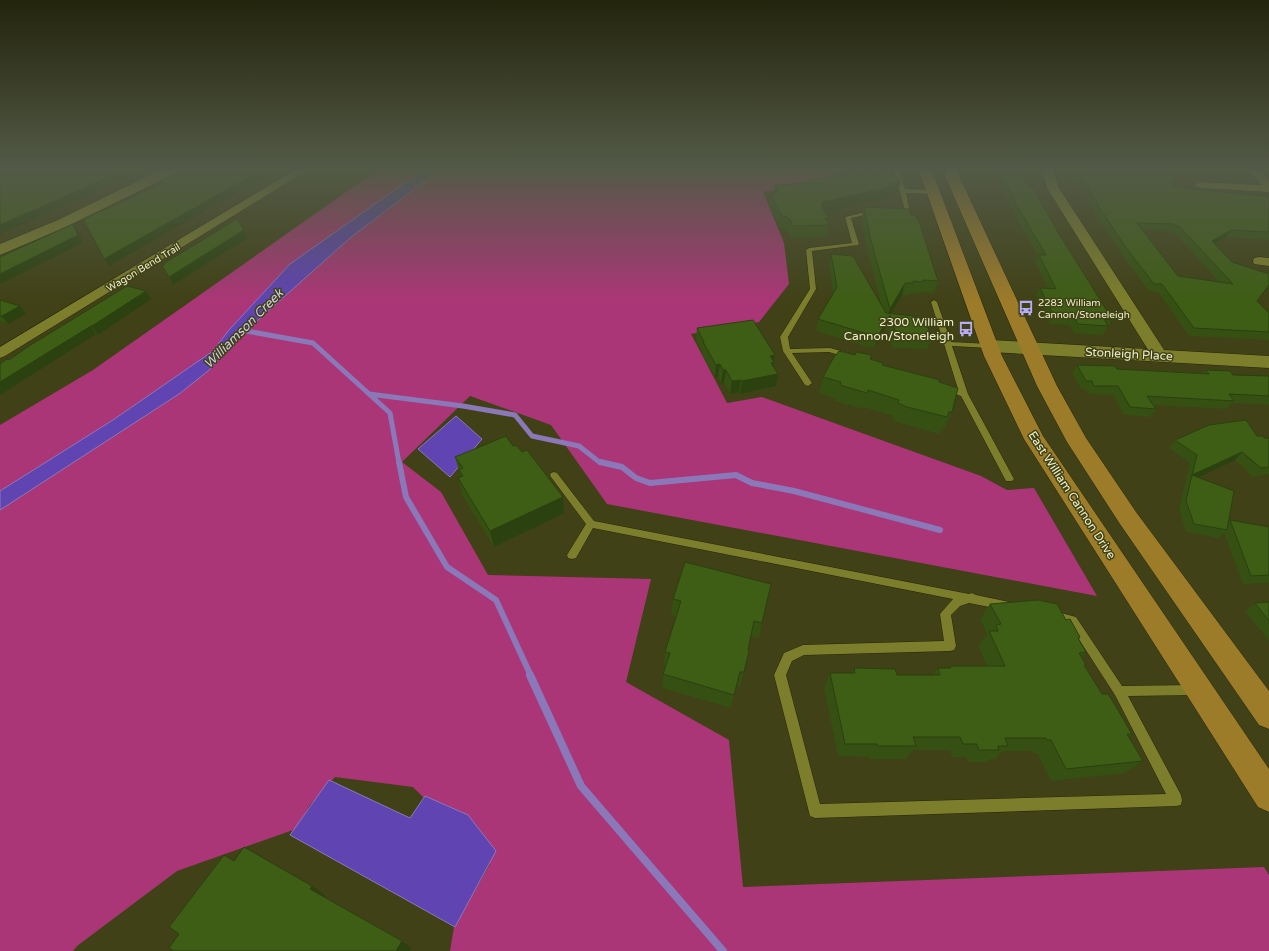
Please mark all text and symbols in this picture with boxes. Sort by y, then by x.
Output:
street label: Wagon Bend Trail [104,241,183,295]
water label: Williamson Creek [201,285,288,372]
place label: 2283 William Cannon/Stoneleigh [1038,297,1130,321]
bus stop icon: 2283 William Cannon/Stoneleigh [1017,299,1035,317]
place label: 2300 William Cannon/Stoneleigh [844,315,954,343]
bus stop icon: 2300 William Cannon/Stoneleigh [957,320,975,338]
street label: Stonleigh Place [1085,345,1173,363]
street label: East William Cannon Drive [1025,428,1119,562]

